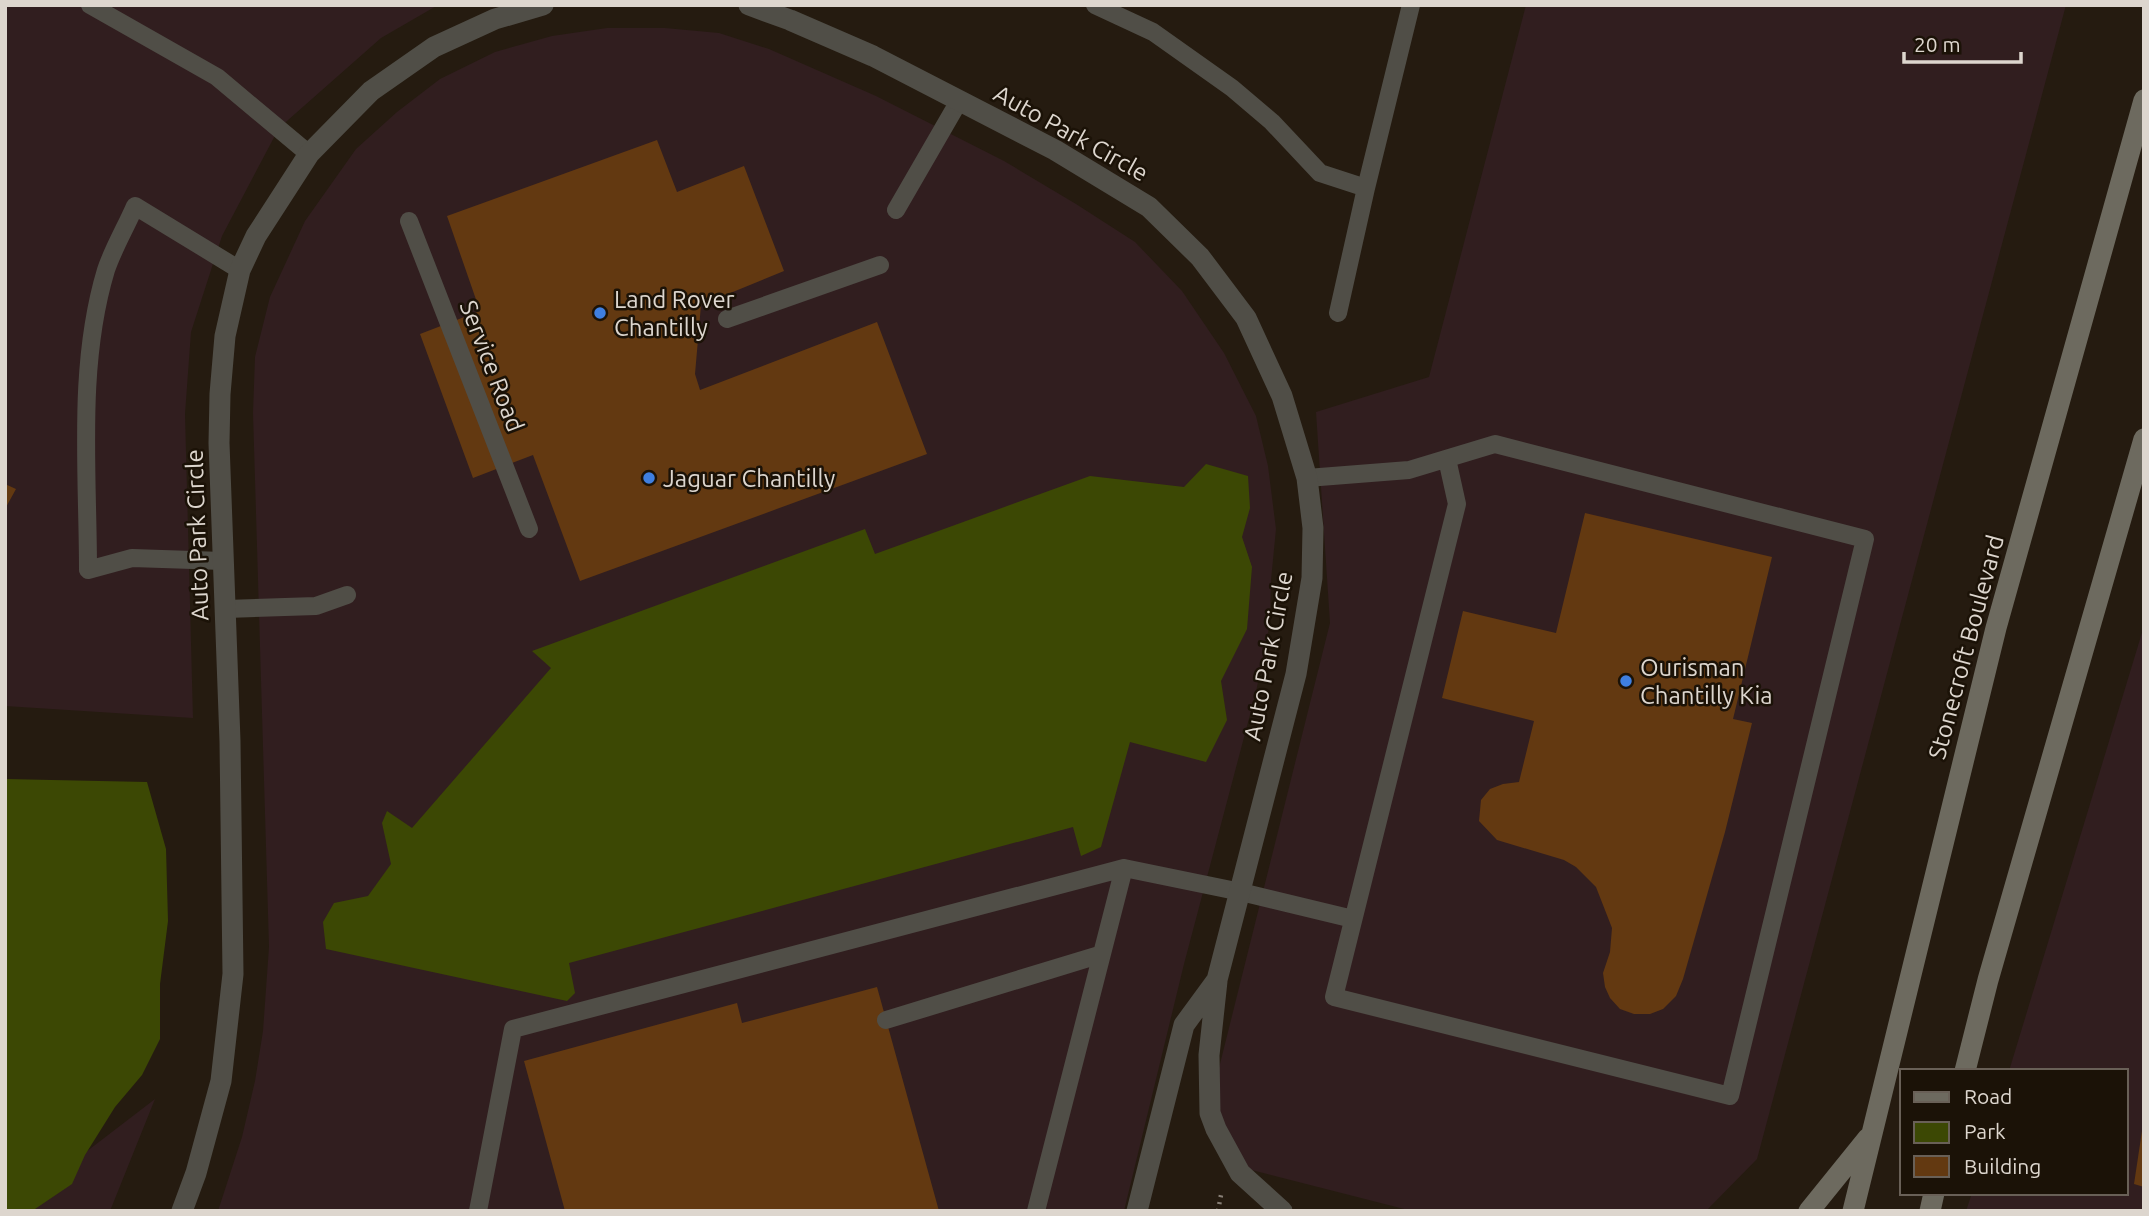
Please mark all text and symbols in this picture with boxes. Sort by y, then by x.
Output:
scale bar [1904,21,2021,65]
text: 20 m [1914,32,1961,56]
street label: Auto Park Circle [989,80,1153,186]
place label: Land Rover Chantilly [614,286,735,341]
street label: Service Road [455,297,529,435]
marker: Land Rover Chantilly [592,305,608,321]
street label: Auto Park Circle [181,449,213,621]
place label: Jaguar Chantilly [663,465,836,492]
marker: Jaguar Chantilly [641,470,657,486]
street label: Stonecroft Boulevard [1923,532,2009,762]
street label: Auto Park Circle [1238,569,1298,743]
place label: Ourisman Chantilly Kia [1640,654,1773,709]
marker: Ourisman Chantilly Kia [1618,673,1634,689]
legend [1900,1069,2128,1195]
text: Road [1964,1084,2012,1108]
text: Park [1964,1119,2006,1143]
text: Building [1964,1154,2041,1178]

